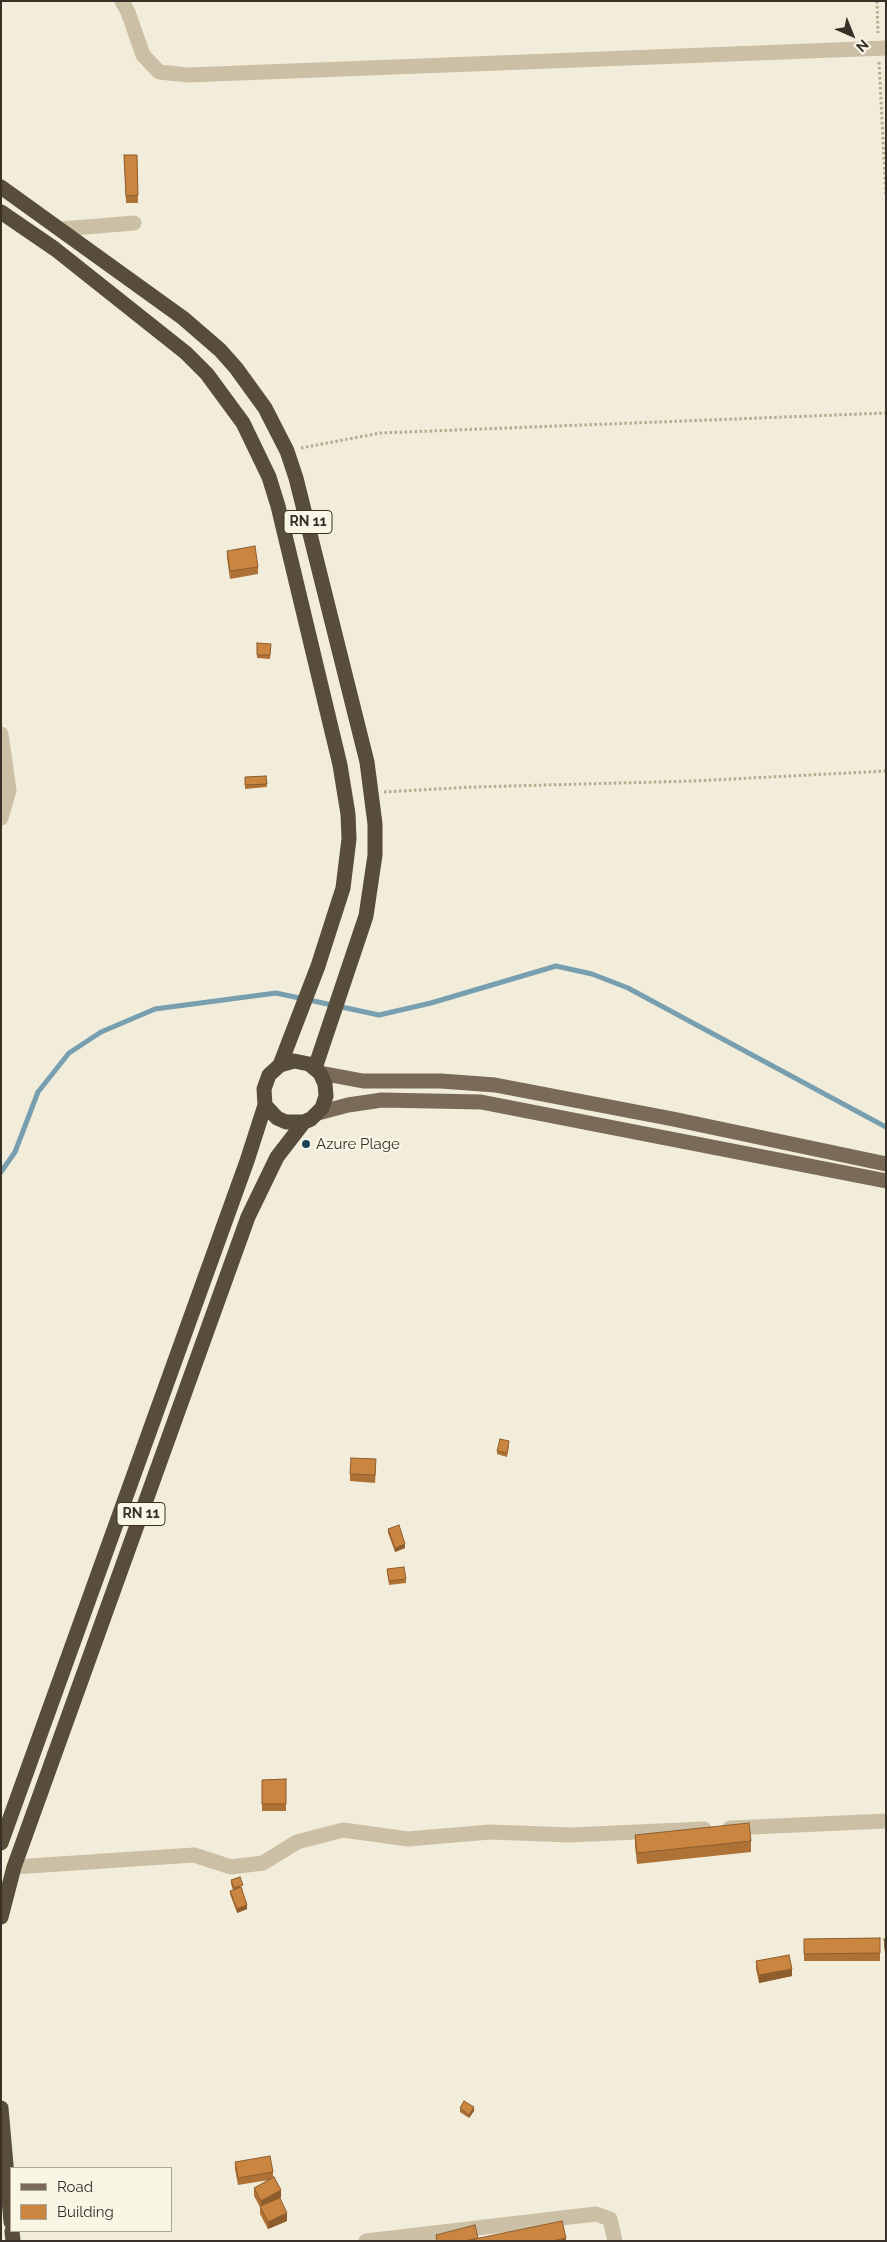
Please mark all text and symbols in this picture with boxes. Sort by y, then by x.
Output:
north arrow [827,10,877,60]
text: N [853,36,872,55]
road number: RN 11 [284,511,332,534]
place label: Azure Plage [316,1135,400,1153]
marker: Azure Plage [300,1138,312,1150]
road number: RN 11 [117,1502,165,1526]
legend [10,2167,172,2232]
text: Road [57,2178,93,2196]
text: Building [57,2203,114,2221]

